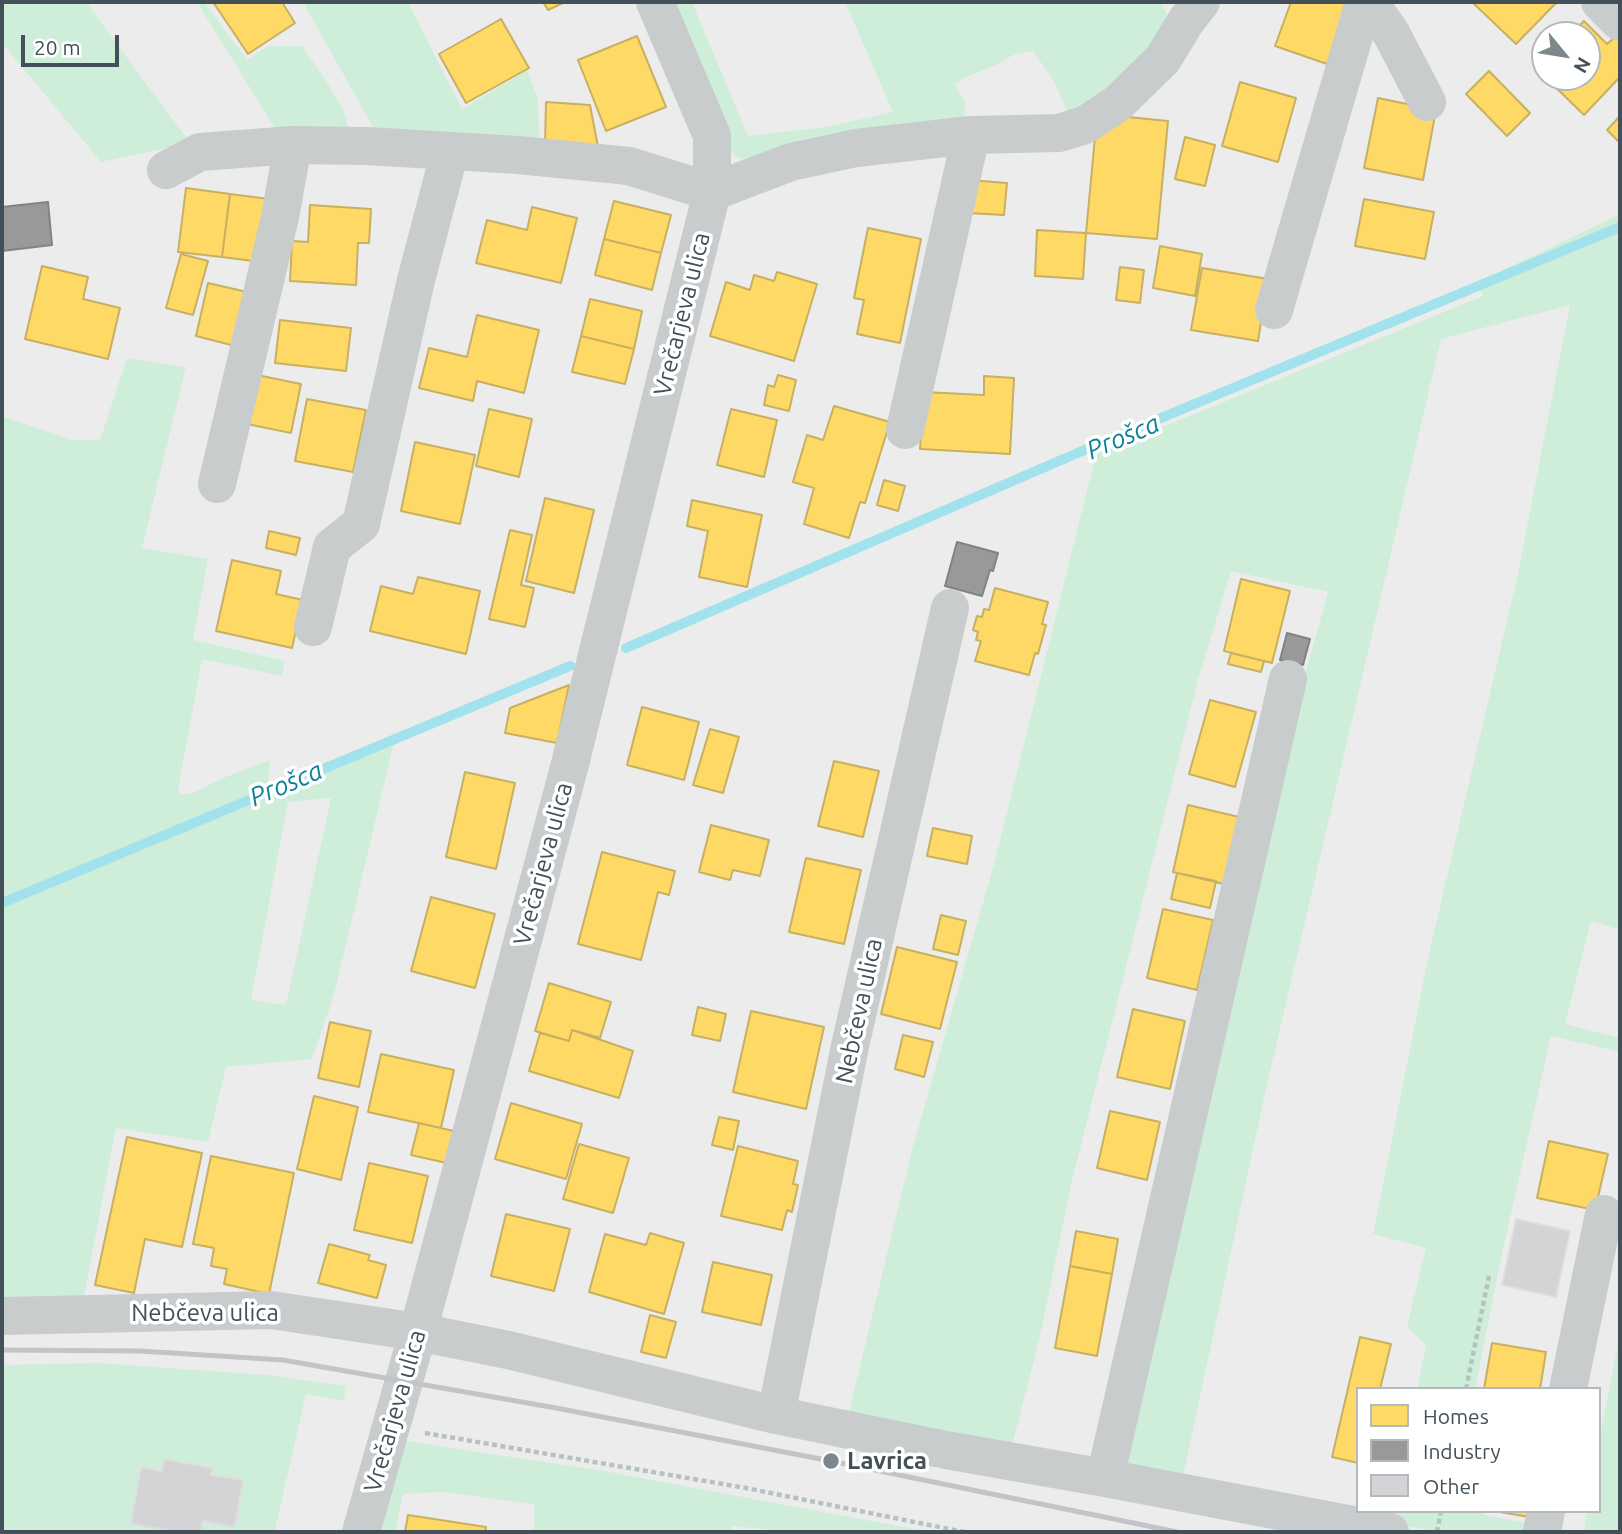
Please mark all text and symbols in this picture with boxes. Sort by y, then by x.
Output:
scale bar [24,21,122,65]
north arrow [1531,21,1601,91]
text: 20 m [34,35,81,59]
text: N [1569,54,1596,77]
street label: Vrečarjeva ulica [648,229,716,399]
water label: Prošca [1082,408,1164,466]
water label: Prošca [245,755,327,813]
street label: Vrečarjeva ulica [507,779,579,949]
street label: Nebčeva ulica [830,936,888,1086]
street label: Nebčeva ulica [131,1299,279,1327]
street label: Vrečarjeva ulica [358,1327,432,1495]
legend [1356,1387,1601,1513]
text: Homes [1423,1404,1489,1428]
text: Industry [1423,1439,1501,1463]
place label: Lavrica [847,1447,927,1475]
marker: Lavrica [821,1451,841,1471]
text: Other [1423,1474,1479,1498]

